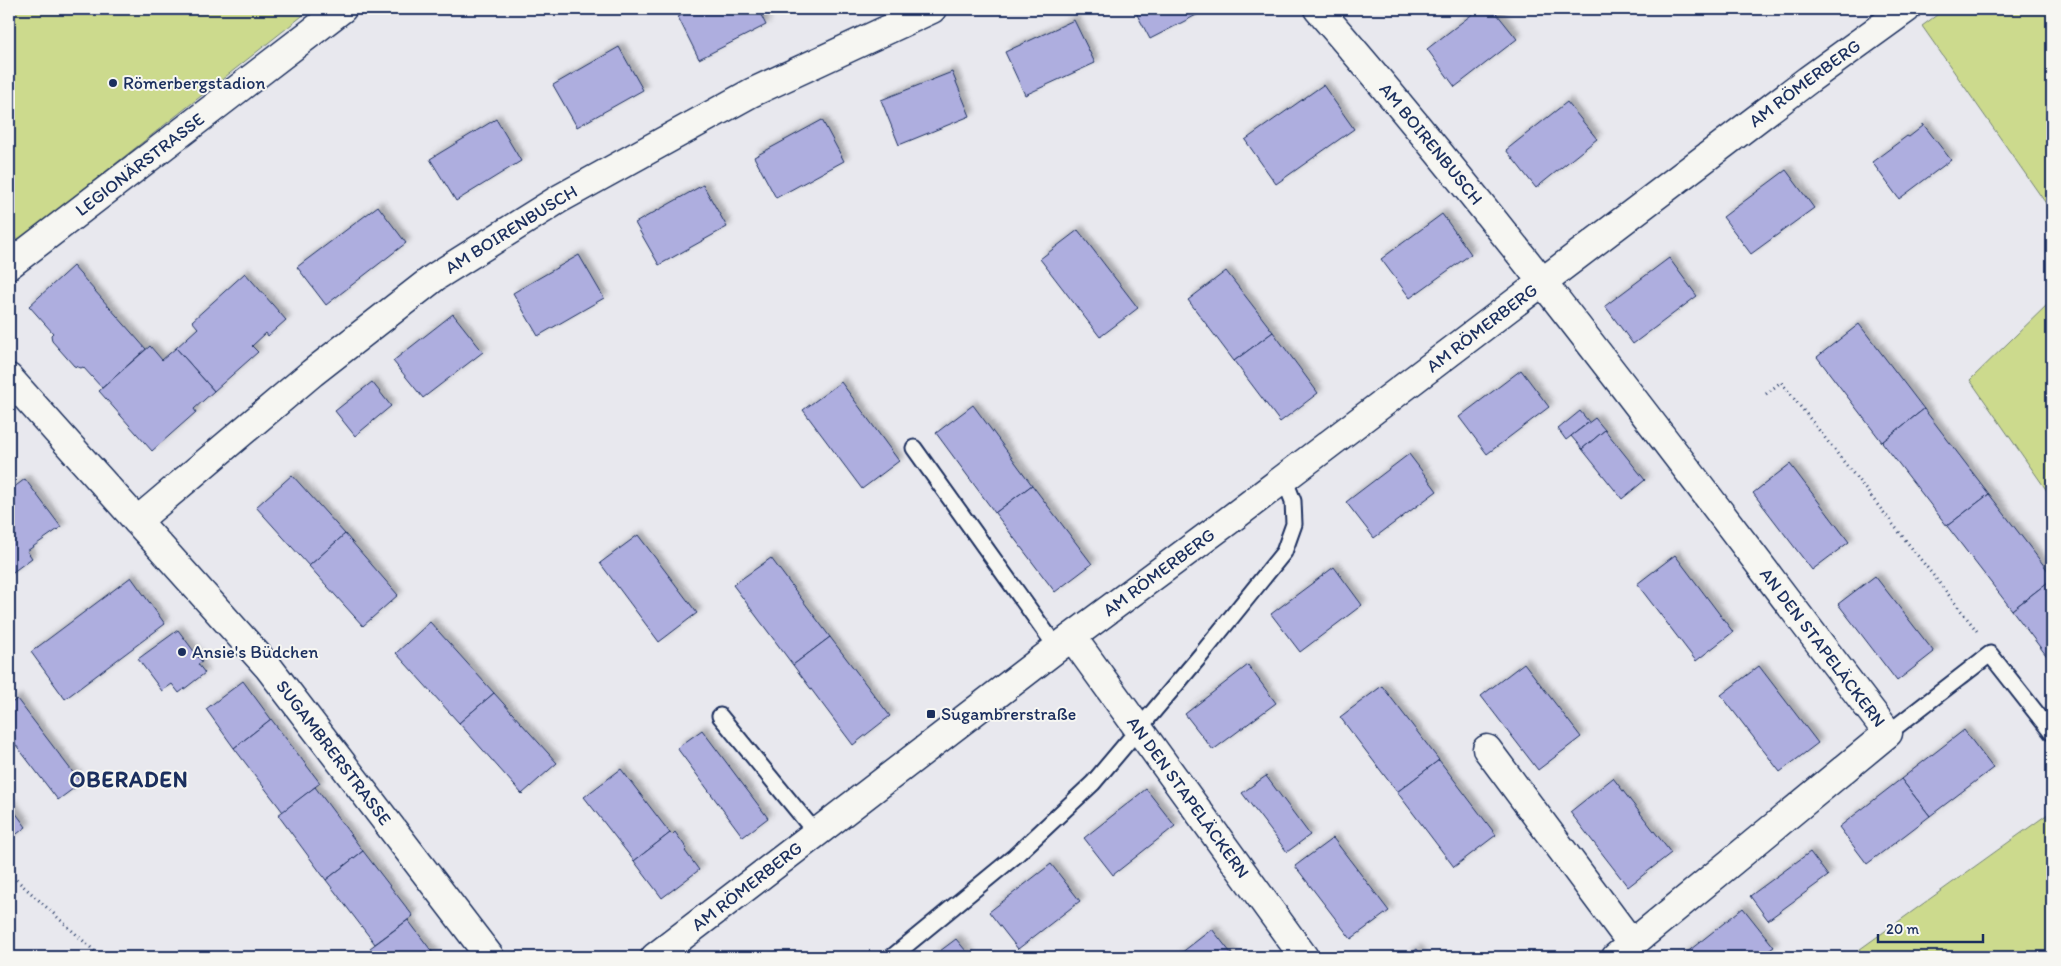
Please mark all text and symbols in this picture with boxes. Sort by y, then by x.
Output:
street label: AM RÖMERBERG [1744,35,1865,132]
place label: Römerbergstadion [123,72,266,94]
marker: Römerbergstadion [107,77,119,89]
street label: AM BOIRENBUSCH [1375,78,1488,209]
street label: LEGIONÄRSTRASSE [71,108,209,221]
street label: AM BOIRENBUSCH [441,180,581,279]
street label: AM RÖMERBERG [1422,279,1542,377]
street label: AM RÖMERBERG [1099,524,1219,621]
street label: AN DEN STAPELÄCKERN [1755,563,1890,731]
place label: Ansie's Büdchen [192,641,318,663]
marker: Ansie's Büdchen [176,646,188,658]
street label: SUGAMBRERSTRASSE [271,676,396,830]
place label: Sugambrerstraße [941,703,1076,725]
marker: Sugambrerstraße [925,708,937,720]
street label: AN DEN STAPELÄCKERN [1122,712,1254,883]
district label: OBERADEN [69,766,189,793]
street label: AM RÖMERBERG [687,837,807,936]
scale bar [1878,911,1984,943]
text: 20 m [1886,920,1920,938]

